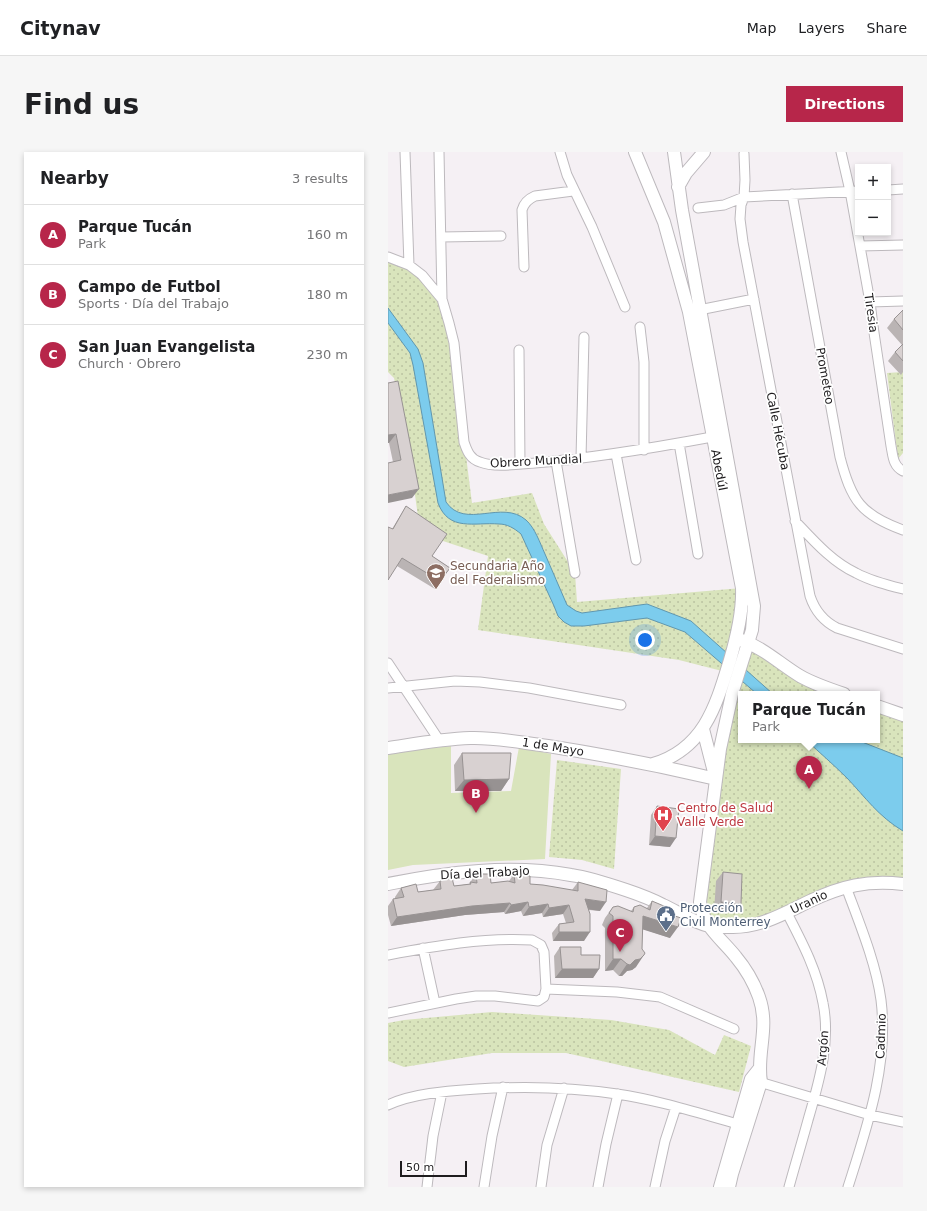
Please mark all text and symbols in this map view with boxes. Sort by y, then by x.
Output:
text: Citynav [20,17,101,39]
text: Map [747,20,776,36]
text: Layers [798,20,845,36]
text: Share [867,20,907,36]
button: Directions [786,86,903,122]
text: Find us [24,88,139,121]
map controls [855,164,891,236]
button: + [855,164,891,200]
text: Nearby [40,168,109,188]
text: 3 results [292,171,348,186]
button: − [855,200,891,236]
text: Parque Tucán [78,218,192,236]
text: A [48,227,58,242]
text: 160 m [306,227,348,242]
text: Park [78,236,106,251]
text: Campo de Futbol [78,278,221,296]
text: B [48,287,58,302]
text: 180 m [306,287,348,302]
street label: Tiresia [861,292,881,333]
text: Sports · Día del Trabajo [78,296,229,311]
text: San Juan Evangelista [78,338,255,356]
street label: Prometeo [813,346,837,406]
text: C [48,347,58,362]
text: 230 m [306,347,348,362]
text: Church · Obrero [78,356,181,371]
street label: Calle Hécuba [764,391,792,471]
street label: Abedúl [708,448,730,492]
street label: Obrero Mundial [490,452,582,470]
place label: Secundaria Año del Federalismo [450,559,545,587]
school or university icon: Secundaria Año del Federalismo [425,562,447,590]
your location [635,630,655,650]
popup [738,691,880,743]
text: Parque Tucán [752,701,866,719]
text: Park [752,719,780,734]
street label: 1 de Mayo [521,735,585,759]
pin: A [796,756,822,789]
pin: B [463,780,489,813]
place label: Centro de Salud Valle Verde [677,801,773,829]
hospital icon: Centro de Salud Valle Verde [652,804,674,832]
street label: Día del Trabajo [440,864,530,882]
street label: Uranio [788,887,830,917]
place label: Protección Civil Monterrey [680,901,771,929]
public building icon: Protección Civil Monterrey [655,904,677,932]
pin: C [607,919,633,952]
street label: Cadmio [873,1013,889,1059]
street label: Argón [814,1030,832,1066]
scale bar [400,1159,467,1178]
text: 50 m [406,1161,434,1174]

